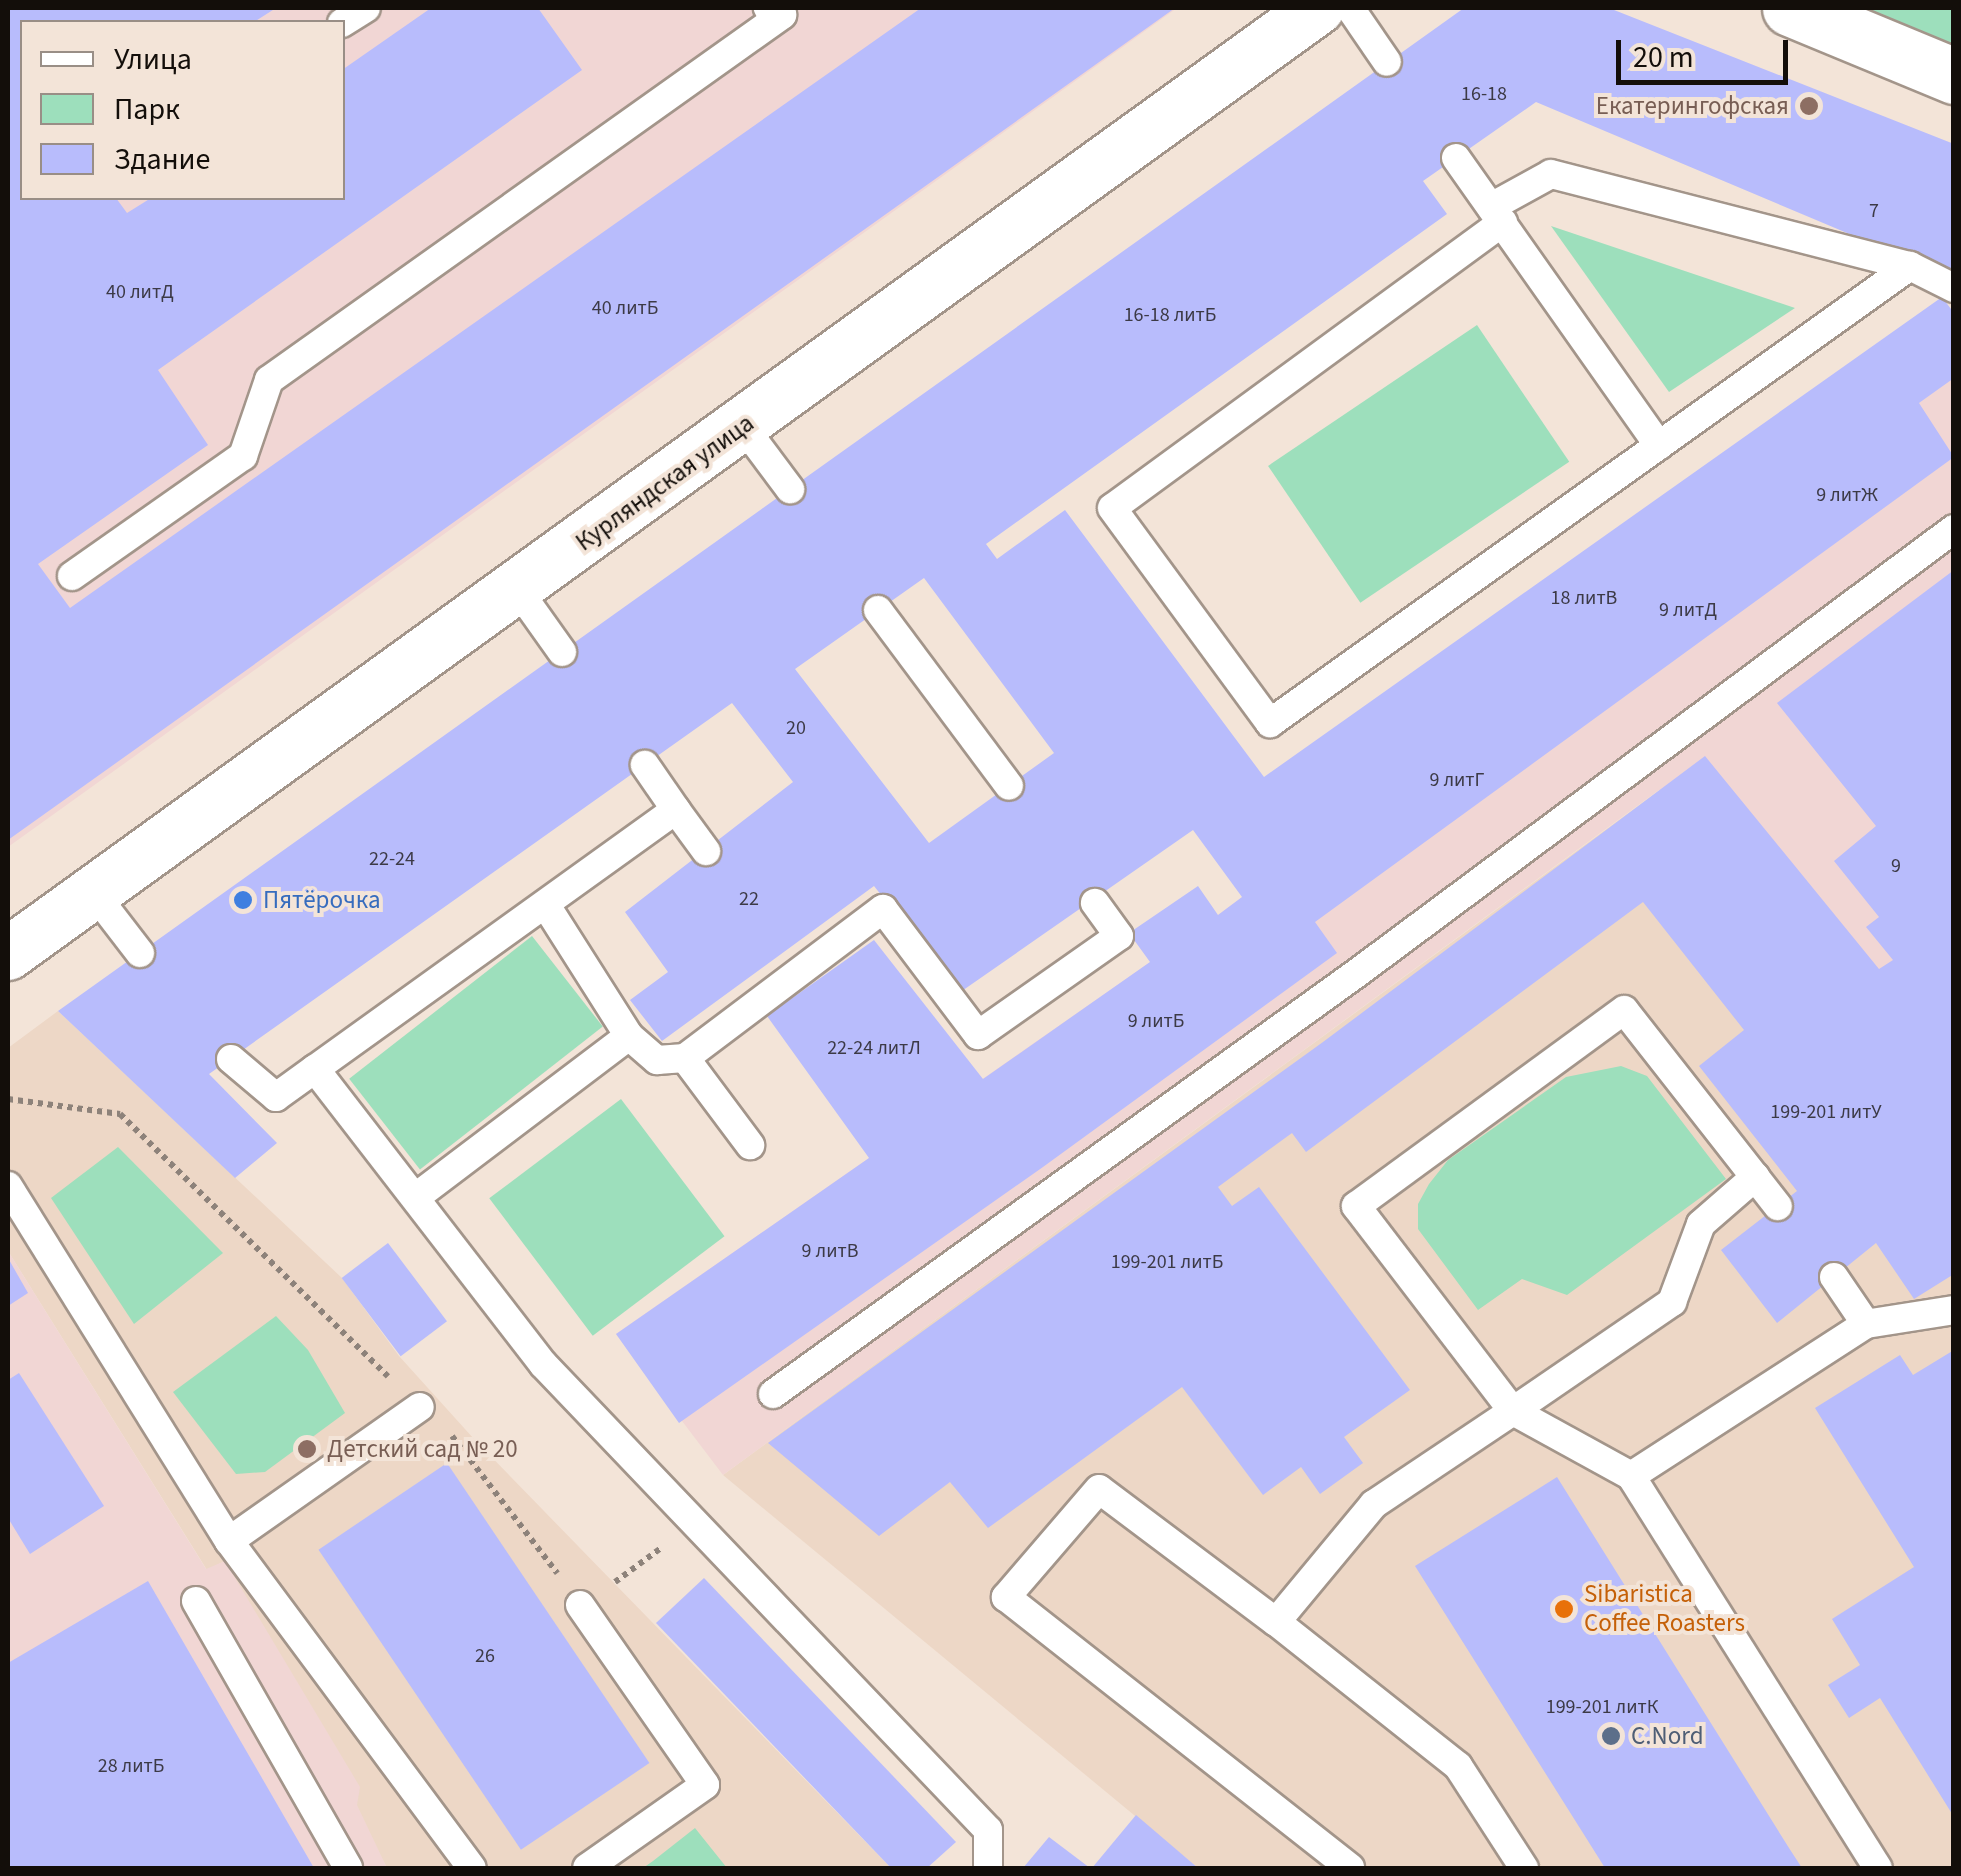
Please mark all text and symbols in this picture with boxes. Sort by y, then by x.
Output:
legend [20,20,345,200]
scale bar [1621,20,1794,82]
text: 20 m [1633,36,1694,79]
text: Улица [114,38,192,81]
house number: 16-18 [1461,82,1507,106]
text: Парк [114,88,180,131]
place label: Екатерингофская [1596,91,1789,121]
marker: Екатерингофская [1798,95,1820,117]
text: Здание [114,138,210,181]
house number: 7 [1869,199,1879,223]
house number: 40 литД [106,280,174,304]
house number: 40 литБ [592,296,658,320]
house number: 16-18 литБ [1124,303,1216,327]
street label: Курляндская улица [570,408,760,558]
house number: 9 литЖ [1816,483,1878,507]
house number: 18 литВ [1551,586,1617,610]
house number: 9 литД [1659,598,1717,622]
house number: 20 [786,716,806,740]
house number: 9 литГ [1429,768,1485,792]
house number: 22-24 [369,847,415,871]
house number: 9 [1891,854,1901,878]
place label: Пятёрочка [263,885,381,915]
house number: 22 [739,887,759,911]
marker: Пятёрочка [232,889,254,911]
house number: 9 литБ [1128,1009,1184,1033]
house number: 22-24 литЛ [827,1036,921,1060]
house number: 199-201 литУ [1770,1100,1882,1124]
house number: 9 литВ [802,1239,858,1263]
house number: 199-201 литБ [1111,1250,1223,1274]
place label: Детский сад № 20 [327,1434,518,1464]
marker: Детский сад № 20 [296,1438,318,1460]
place label: Sibaristica Coffee Roasters [1584,1580,1745,1639]
marker: Sibaristica Coffee Roasters [1553,1598,1575,1620]
house number: 26 [475,1644,495,1668]
house number: 199-201 литК [1546,1695,1658,1719]
place label: C.Nord [1631,1721,1704,1751]
marker: C.Nord [1600,1725,1622,1747]
house number: 28 литБ [98,1754,164,1778]

